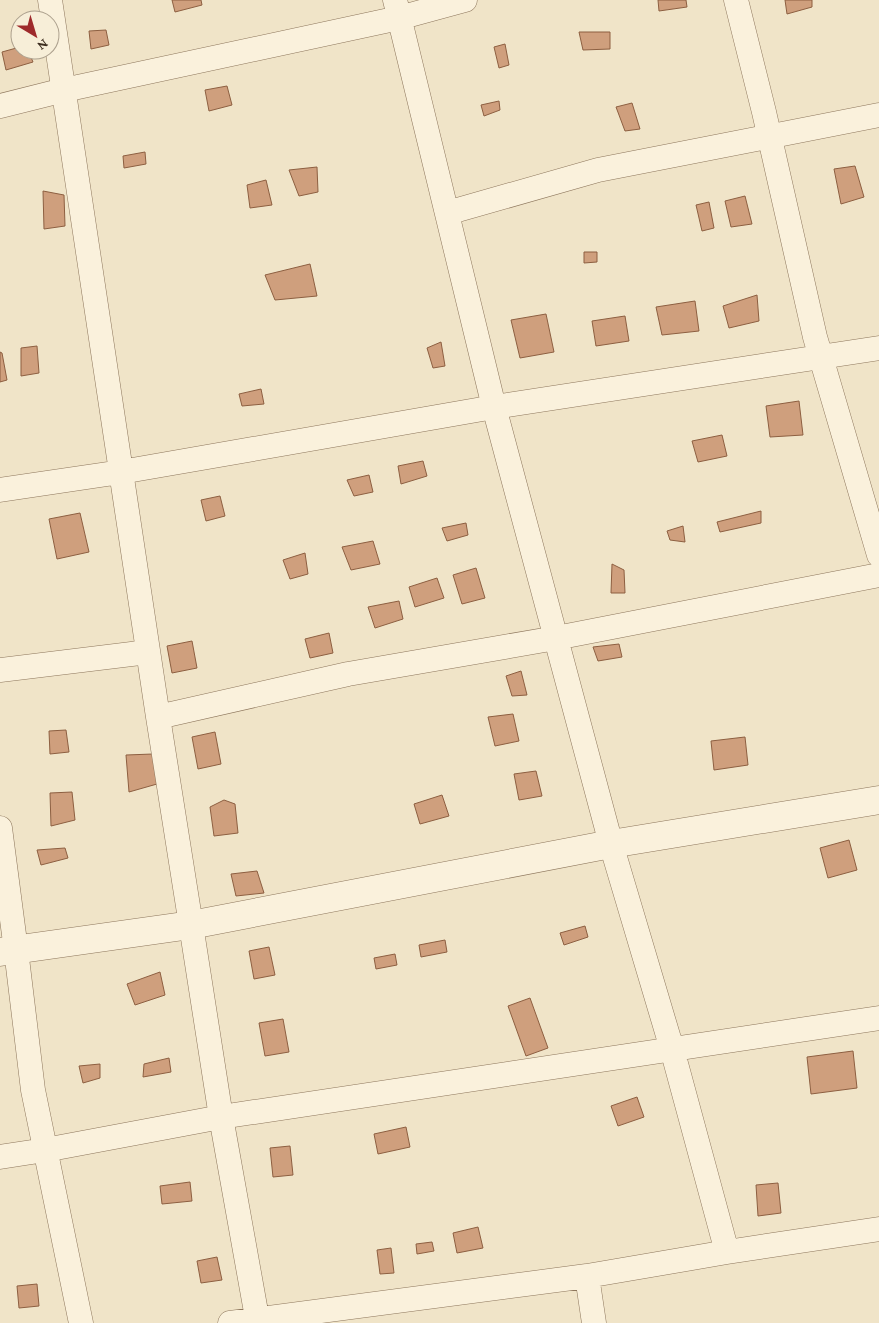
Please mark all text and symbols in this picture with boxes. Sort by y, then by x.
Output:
north arrow [10,10,60,60]
text: N [34,36,52,55]

